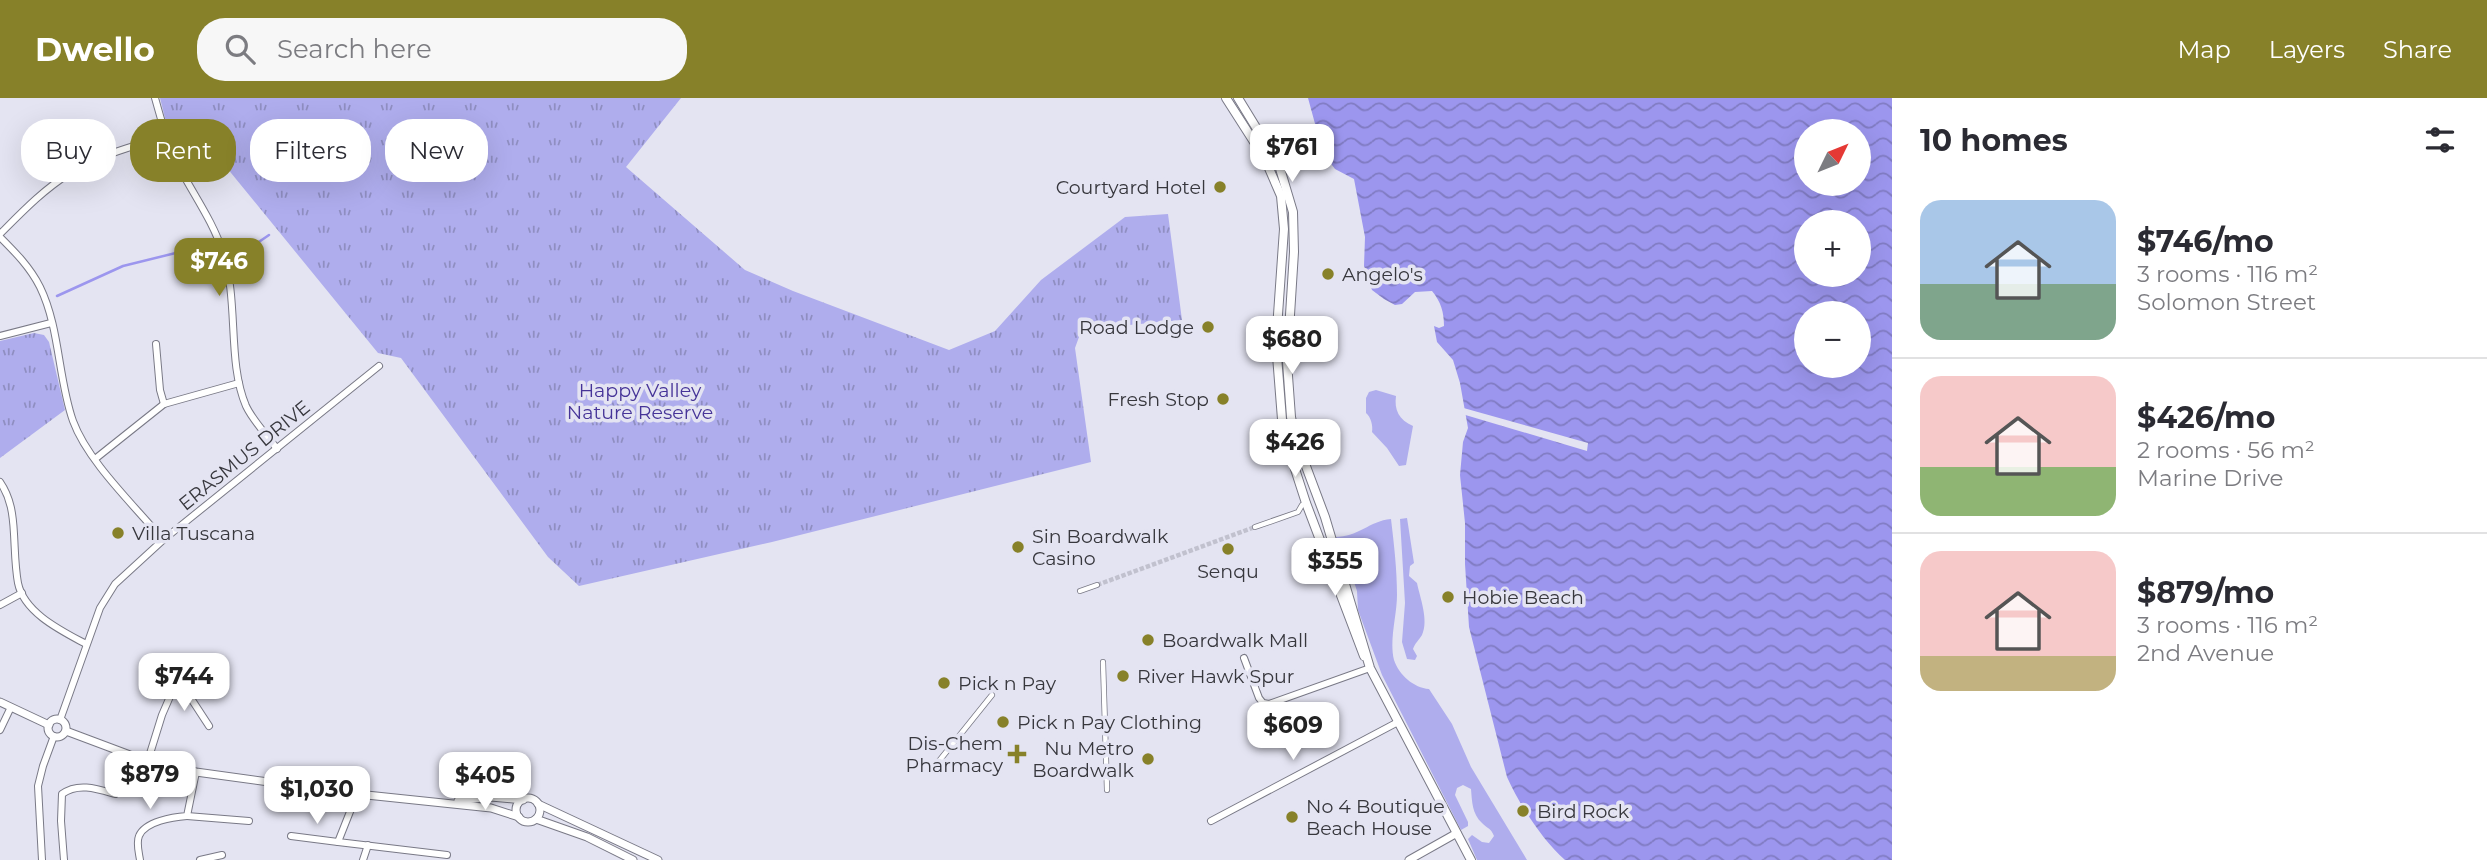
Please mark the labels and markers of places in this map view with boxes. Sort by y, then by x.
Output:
pin: $761 [1251,125,1333,184]
place label: Courtyard Hotel [1056,176,1206,199]
marker: Courtyard Hotel [1212,179,1228,195]
pin: $746 [178,238,260,298]
place label: Angelo's [1342,263,1423,286]
marker: Angelo's [1320,266,1336,282]
place label: Road Lodge [1079,316,1194,339]
pin: $680 [1251,316,1333,376]
marker: Road Lodge [1200,319,1216,335]
place label: Fresh Stop [1107,388,1209,411]
marker: Fresh Stop [1215,391,1231,407]
pin: $426 [1254,420,1336,479]
place label: Villa Tuscana [132,522,255,545]
marker: Villa Tuscana [110,525,126,541]
place label: Sin Boardwalk Casino [1032,525,1169,570]
pin: $355 [1294,538,1376,598]
marker: Sin Boardwalk Casino [1010,539,1026,555]
marker: Senqu [1220,541,1236,557]
place label: Senqu [1197,560,1259,583]
place label: Hobie Beach [1462,586,1584,609]
marker: Hobie Beach [1440,589,1456,605]
place label: Boardwalk Mall [1162,629,1308,652]
marker: Boardwalk Mall [1140,632,1156,648]
pin: $744 [143,654,225,713]
place label: River Hawk Spur [1137,665,1294,688]
marker: River Hawk Spur [1115,668,1131,684]
place label: Pick n Pay [958,672,1057,695]
marker: Pick n Pay [936,675,952,691]
pin: $609 [1252,702,1334,762]
place label: Pick n Pay Clothing [1017,711,1202,734]
marker: Pick n Pay Clothing [995,714,1011,730]
place label: Dis-Chem Pharmacy [906,732,1004,777]
place label: Nu Metro Boardwalk [1032,737,1135,782]
marker: Dis-Chem Pharmacy [1009,746,1025,762]
marker: Nu Metro Boardwalk [1140,751,1156,767]
pin: $879 [109,752,191,811]
pin: $405 [444,752,526,812]
pin: $1,030 [260,766,374,826]
place label: No 4 Boutique Beach House [1306,795,1445,840]
place label: Bird Rock [1537,800,1630,823]
marker: Bird Rock [1515,803,1531,819]
marker: No 4 Boutique Beach House [1284,809,1300,825]

